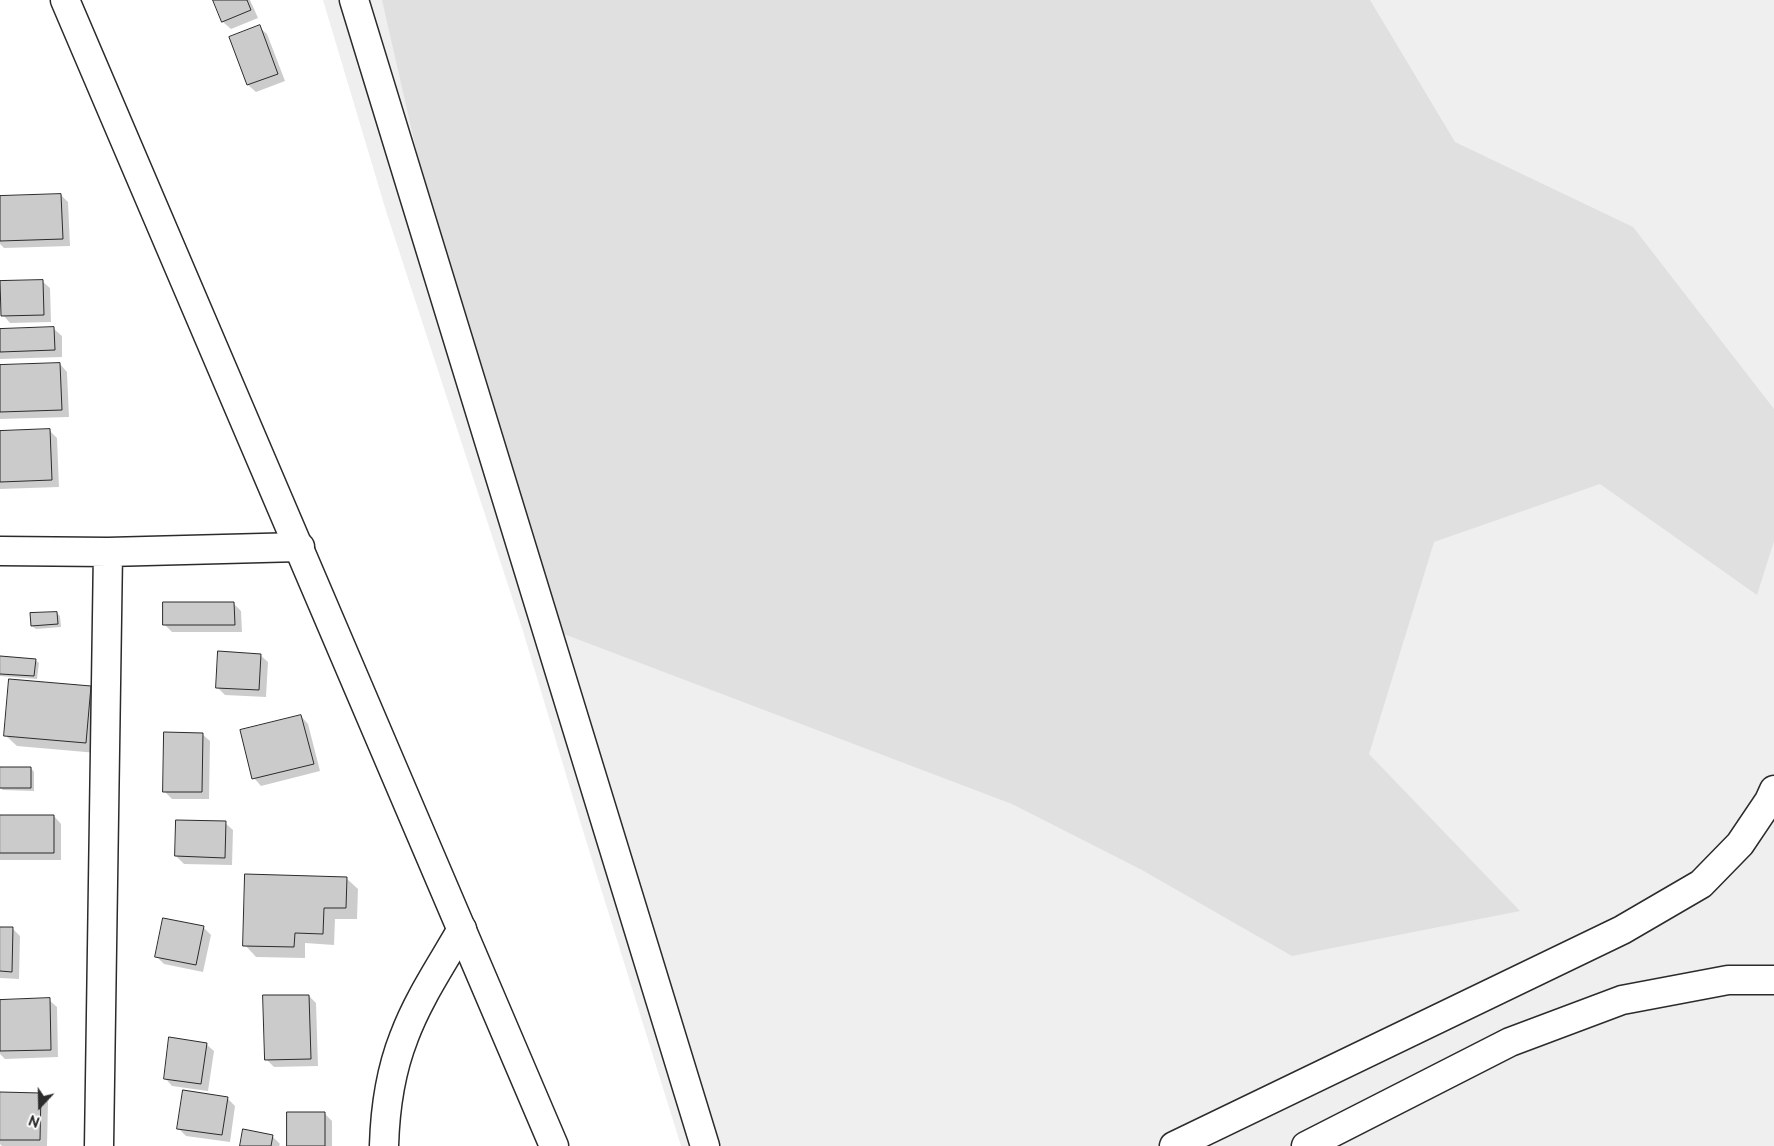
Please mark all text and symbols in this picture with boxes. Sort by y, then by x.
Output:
north arrow [15,1081,65,1131]
text: N [26,1111,42,1130]

